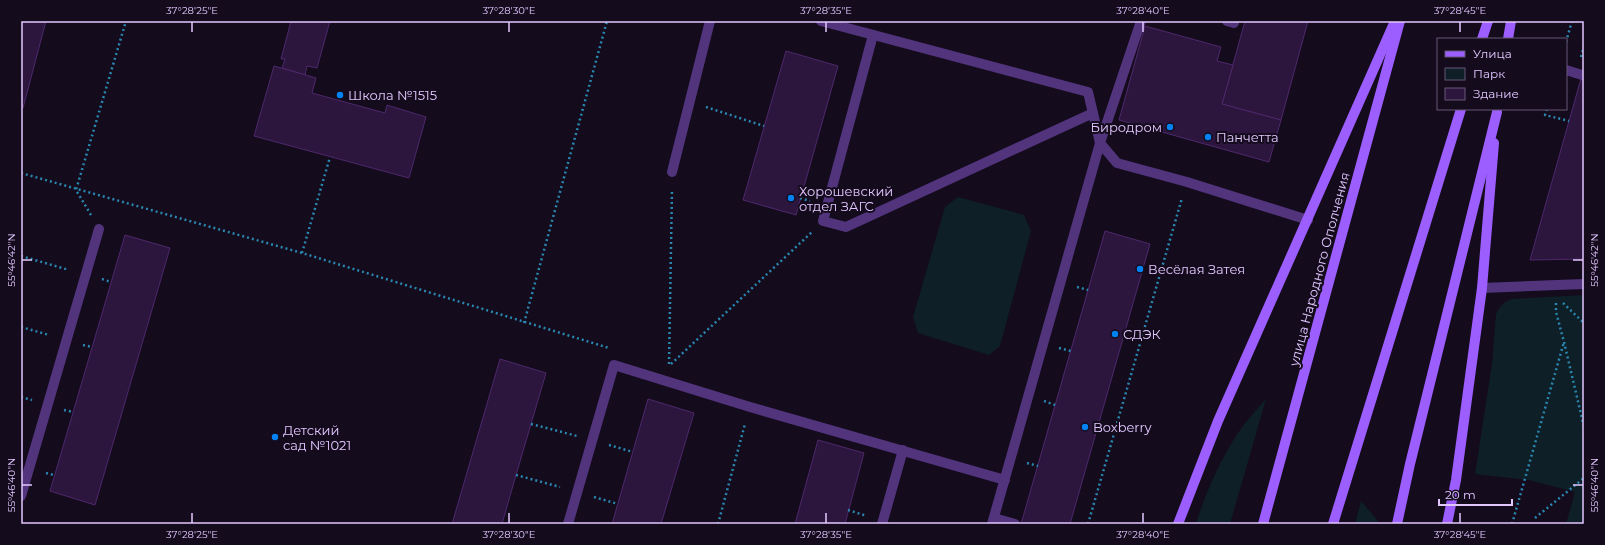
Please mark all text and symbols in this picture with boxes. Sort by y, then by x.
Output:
text: 37°28'25"E [166,4,218,17]
text: 37°28'30"E [483,4,536,17]
text: 37°28'35"E [800,4,852,17]
text: 37°28'40"E [1116,4,1170,17]
text: 37°28'45"E [1434,4,1486,17]
legend [1437,38,1567,110]
text: Улица [1473,46,1512,61]
text: Парк [1473,66,1505,81]
text: Здание [1473,86,1519,101]
place label: Школа №1515 [348,87,437,103]
marker: Школа №1515 [335,90,345,100]
place label: Биродром [1091,119,1162,135]
marker: Биродром [1165,122,1175,132]
place label: Панчетта [1216,129,1279,145]
marker: Панчетта [1203,132,1213,142]
street label: улица Народного Ополчения [1285,170,1353,369]
place label: Хорошевский отдел ЗАГС [799,183,893,214]
marker: Хорошевский отдел ЗАГС [786,193,796,203]
text: 55°46'42"N [5,233,18,287]
text: 55°46'42"N [1588,233,1601,287]
place label: Весёлая Затея [1148,261,1245,277]
marker: Весёлая Затея [1135,264,1145,274]
place label: СДЭК [1123,326,1161,342]
marker: СДЭК [1110,329,1120,339]
place label: Boxberry [1093,419,1153,435]
place label: Детский сад №1021 [283,422,351,453]
marker: Boxberry [1080,422,1090,432]
marker: Детский сад №1021 [270,432,280,442]
text: 55°46'40"N [5,458,18,512]
text: 55°46'40"N [1588,458,1601,512]
scale bar [1439,481,1512,507]
text: 20 m [1445,487,1476,502]
text: 37°28'25"E [166,528,218,541]
text: 37°28'30"E [483,528,536,541]
text: 37°28'35"E [800,528,852,541]
text: 37°28'40"E [1116,528,1170,541]
text: 37°28'45"E [1434,528,1486,541]

